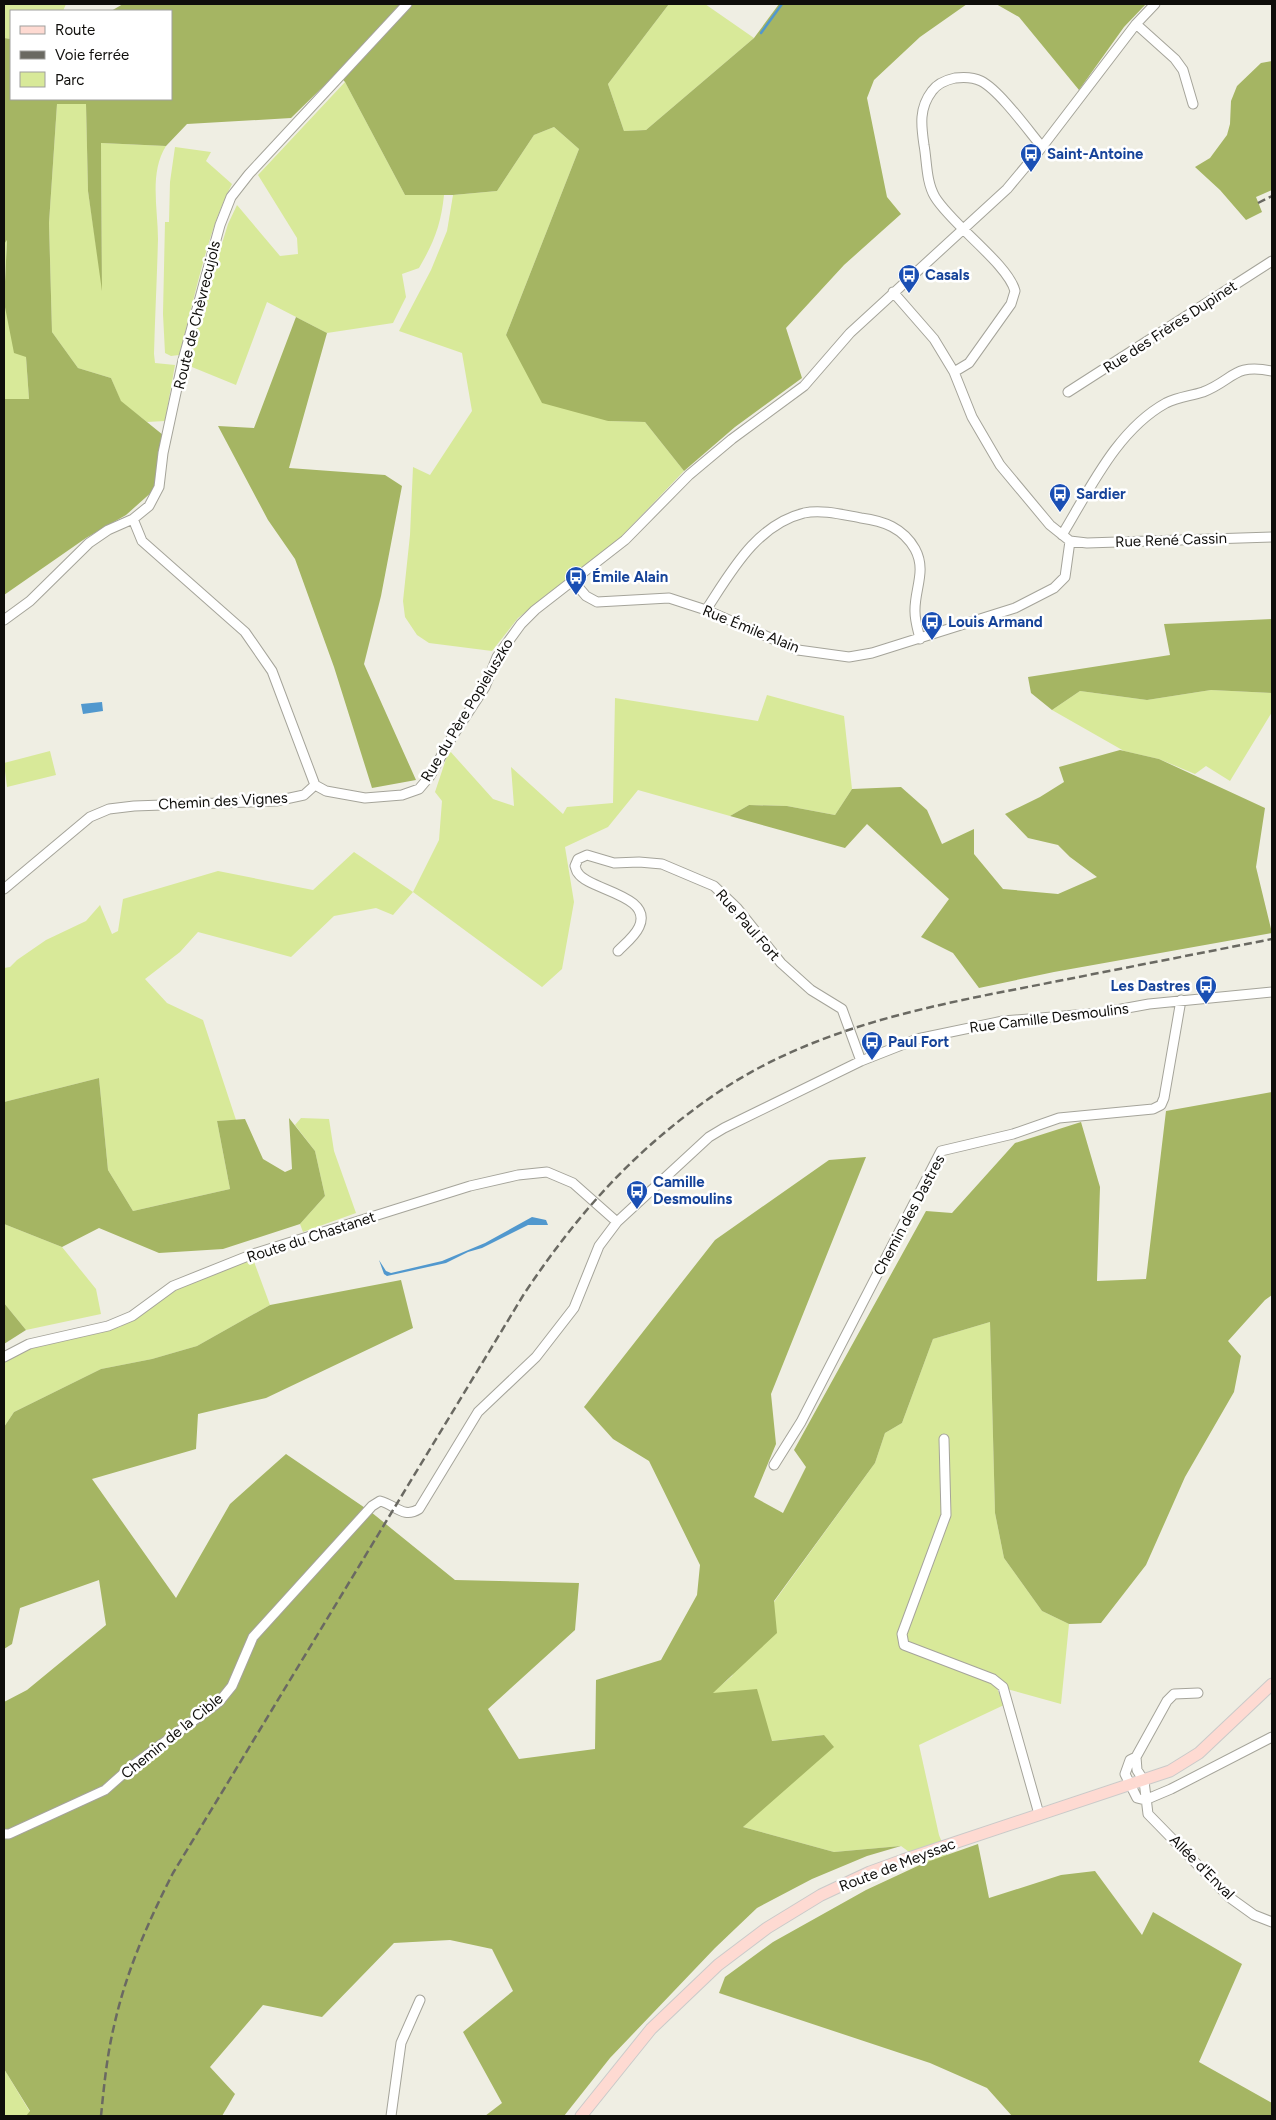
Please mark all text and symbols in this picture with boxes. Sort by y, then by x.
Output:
legend [10,10,172,100]
text: Route [55,21,95,39]
text: Voie ferrée [55,46,129,64]
text: Parc [55,71,84,89]
bus stop icon: Saint-Antoine [1019,142,1043,173]
place label: Saint-Antoine [1047,145,1144,163]
street label: Route de Chèvrecujols [170,239,224,391]
bus stop icon: Casals [897,263,921,294]
place label: Casals [925,266,970,284]
street label: Rue des Frères Dupinet [1100,277,1241,377]
bus stop icon: Sardier [1048,482,1072,513]
place label: Sardier [1076,485,1126,503]
street label: Rue René Cassin [1115,529,1227,551]
bus stop icon: Émile Alain [564,565,588,596]
place label: Émile Alain [592,568,668,586]
street label: Rue Émile Alain [700,601,802,657]
bus stop icon: Louis Armand [920,610,944,641]
place label: Louis Armand [948,613,1043,631]
street label: Rue du Père Popieluszko [417,635,517,785]
street label: Chemin des Vignes [158,789,288,813]
street label: Rue Paul Fort [712,886,784,965]
bus stop icon: Les Dastres [1194,974,1218,1005]
place label: Les Dastres [1111,977,1190,995]
street label: Rue Camille Desmoulins [968,999,1130,1037]
bus stop icon: Paul Fort [860,1030,884,1061]
place label: Paul Fort [888,1033,949,1051]
street label: Chemin des Dastres [870,1152,948,1278]
place label: Camille Desmoulins [653,1173,732,1208]
bus stop icon: Camille Desmoulins [625,1179,649,1210]
street label: Route du Chastanet [244,1208,378,1266]
street label: Chemin de la Cible [118,1689,226,1783]
street label: Allée d'Enval [1166,1831,1238,1903]
street label: Route de Meyssac [836,1835,958,1895]

